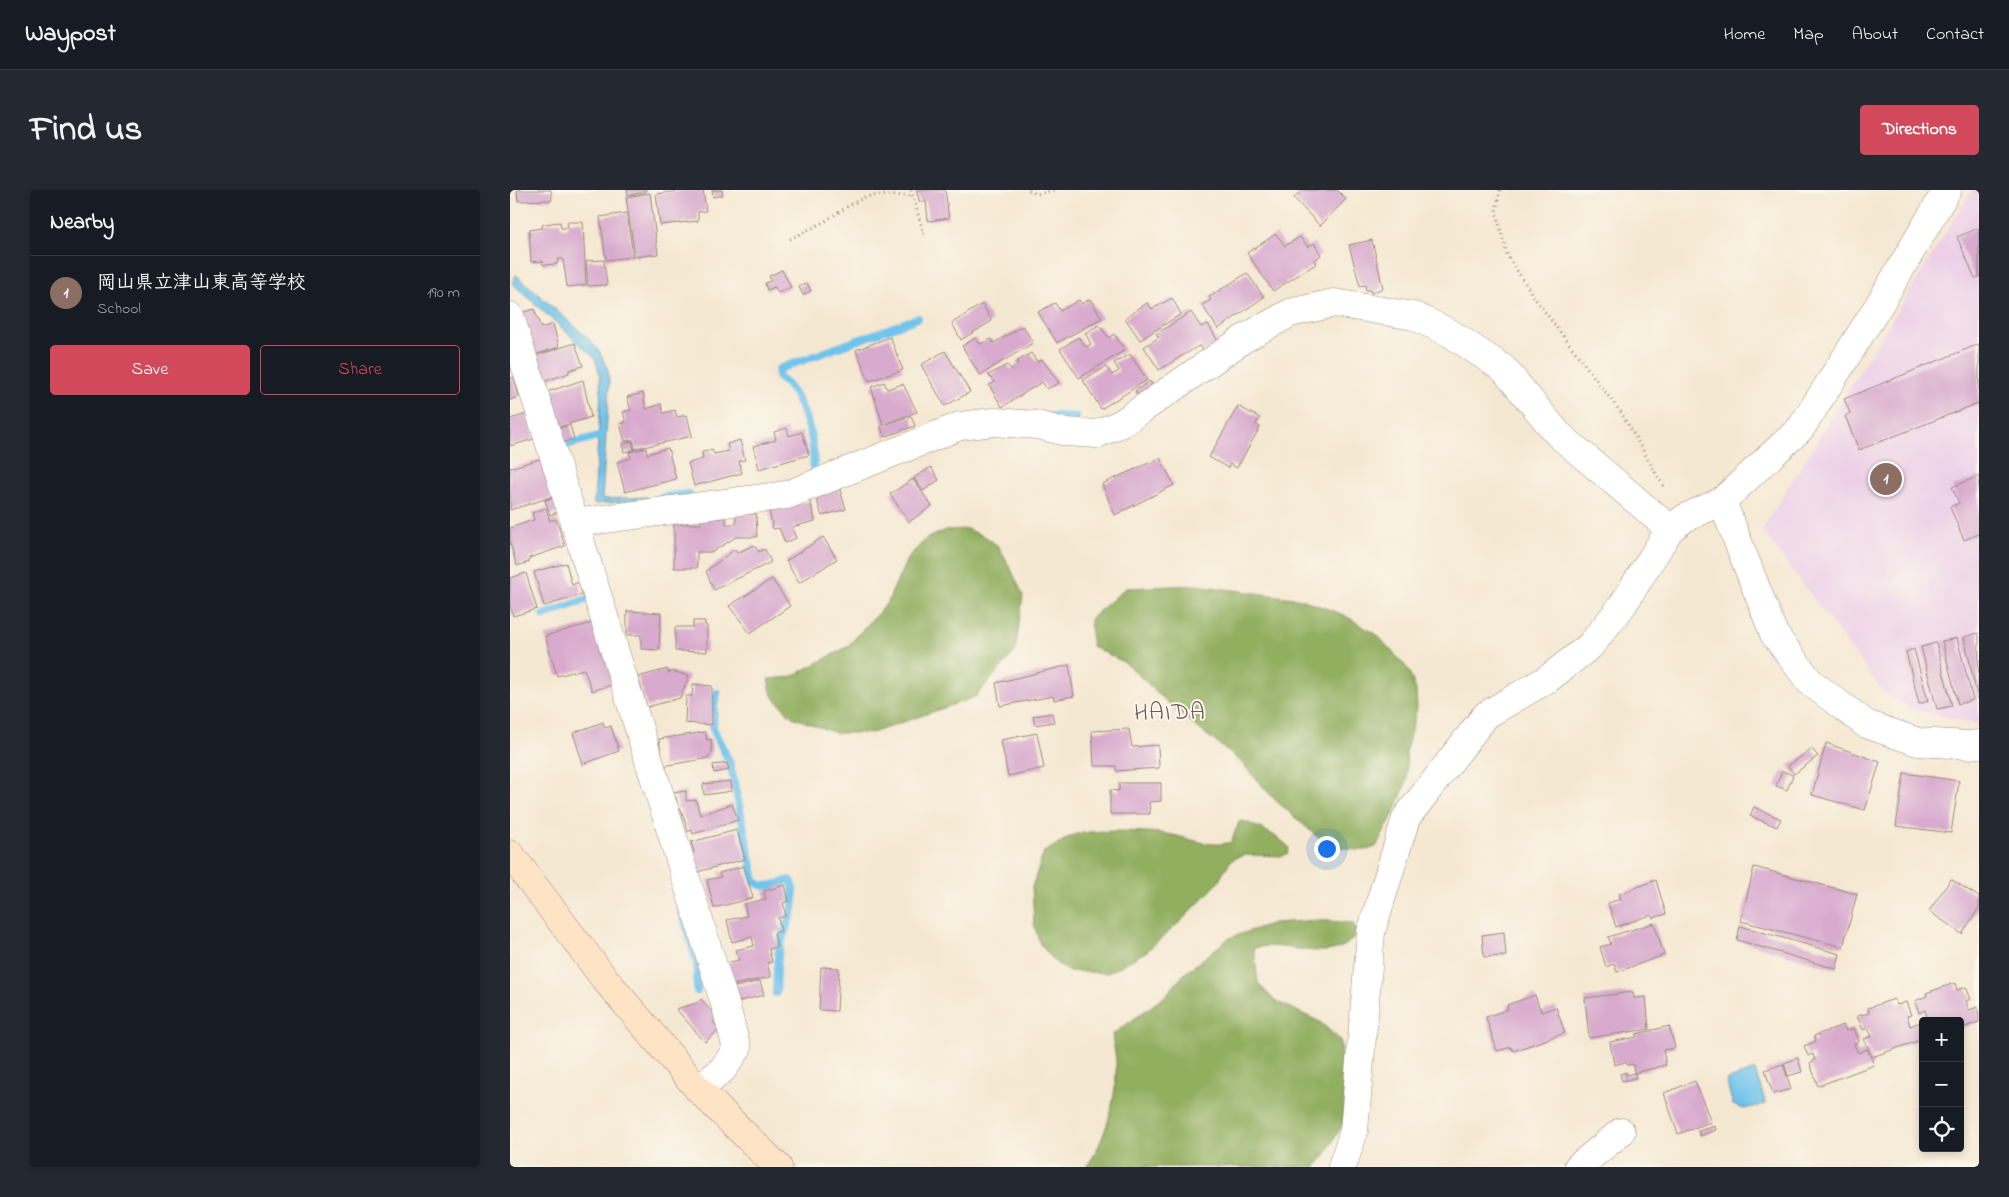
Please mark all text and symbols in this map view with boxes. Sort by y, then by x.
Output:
text: Waypost [25,17,116,52]
text: Home [1724,22,1765,48]
text: Map [1793,22,1824,48]
text: About [1852,22,1898,48]
text: Contact [1926,22,1984,48]
text: Find us [30,105,142,156]
button: Directions [1860,105,1979,155]
text: Nearby [50,208,114,238]
text: 岡山県立津山東高等学校 [97,270,306,297]
text: 1 [63,281,69,305]
text: 190 m [427,281,460,305]
text: School [97,297,141,321]
button: Save [50,345,250,395]
button: Share [260,345,460,395]
pin: 1 [1870,460,1902,498]
district label: HAIDA [1134,696,1206,731]
your location [1314,836,1340,862]
map controls [1919,1017,1964,1152]
button: + [1919,1017,1964,1062]
button: − [1919,1062,1964,1107]
button: locate [1919,1107,1964,1152]

